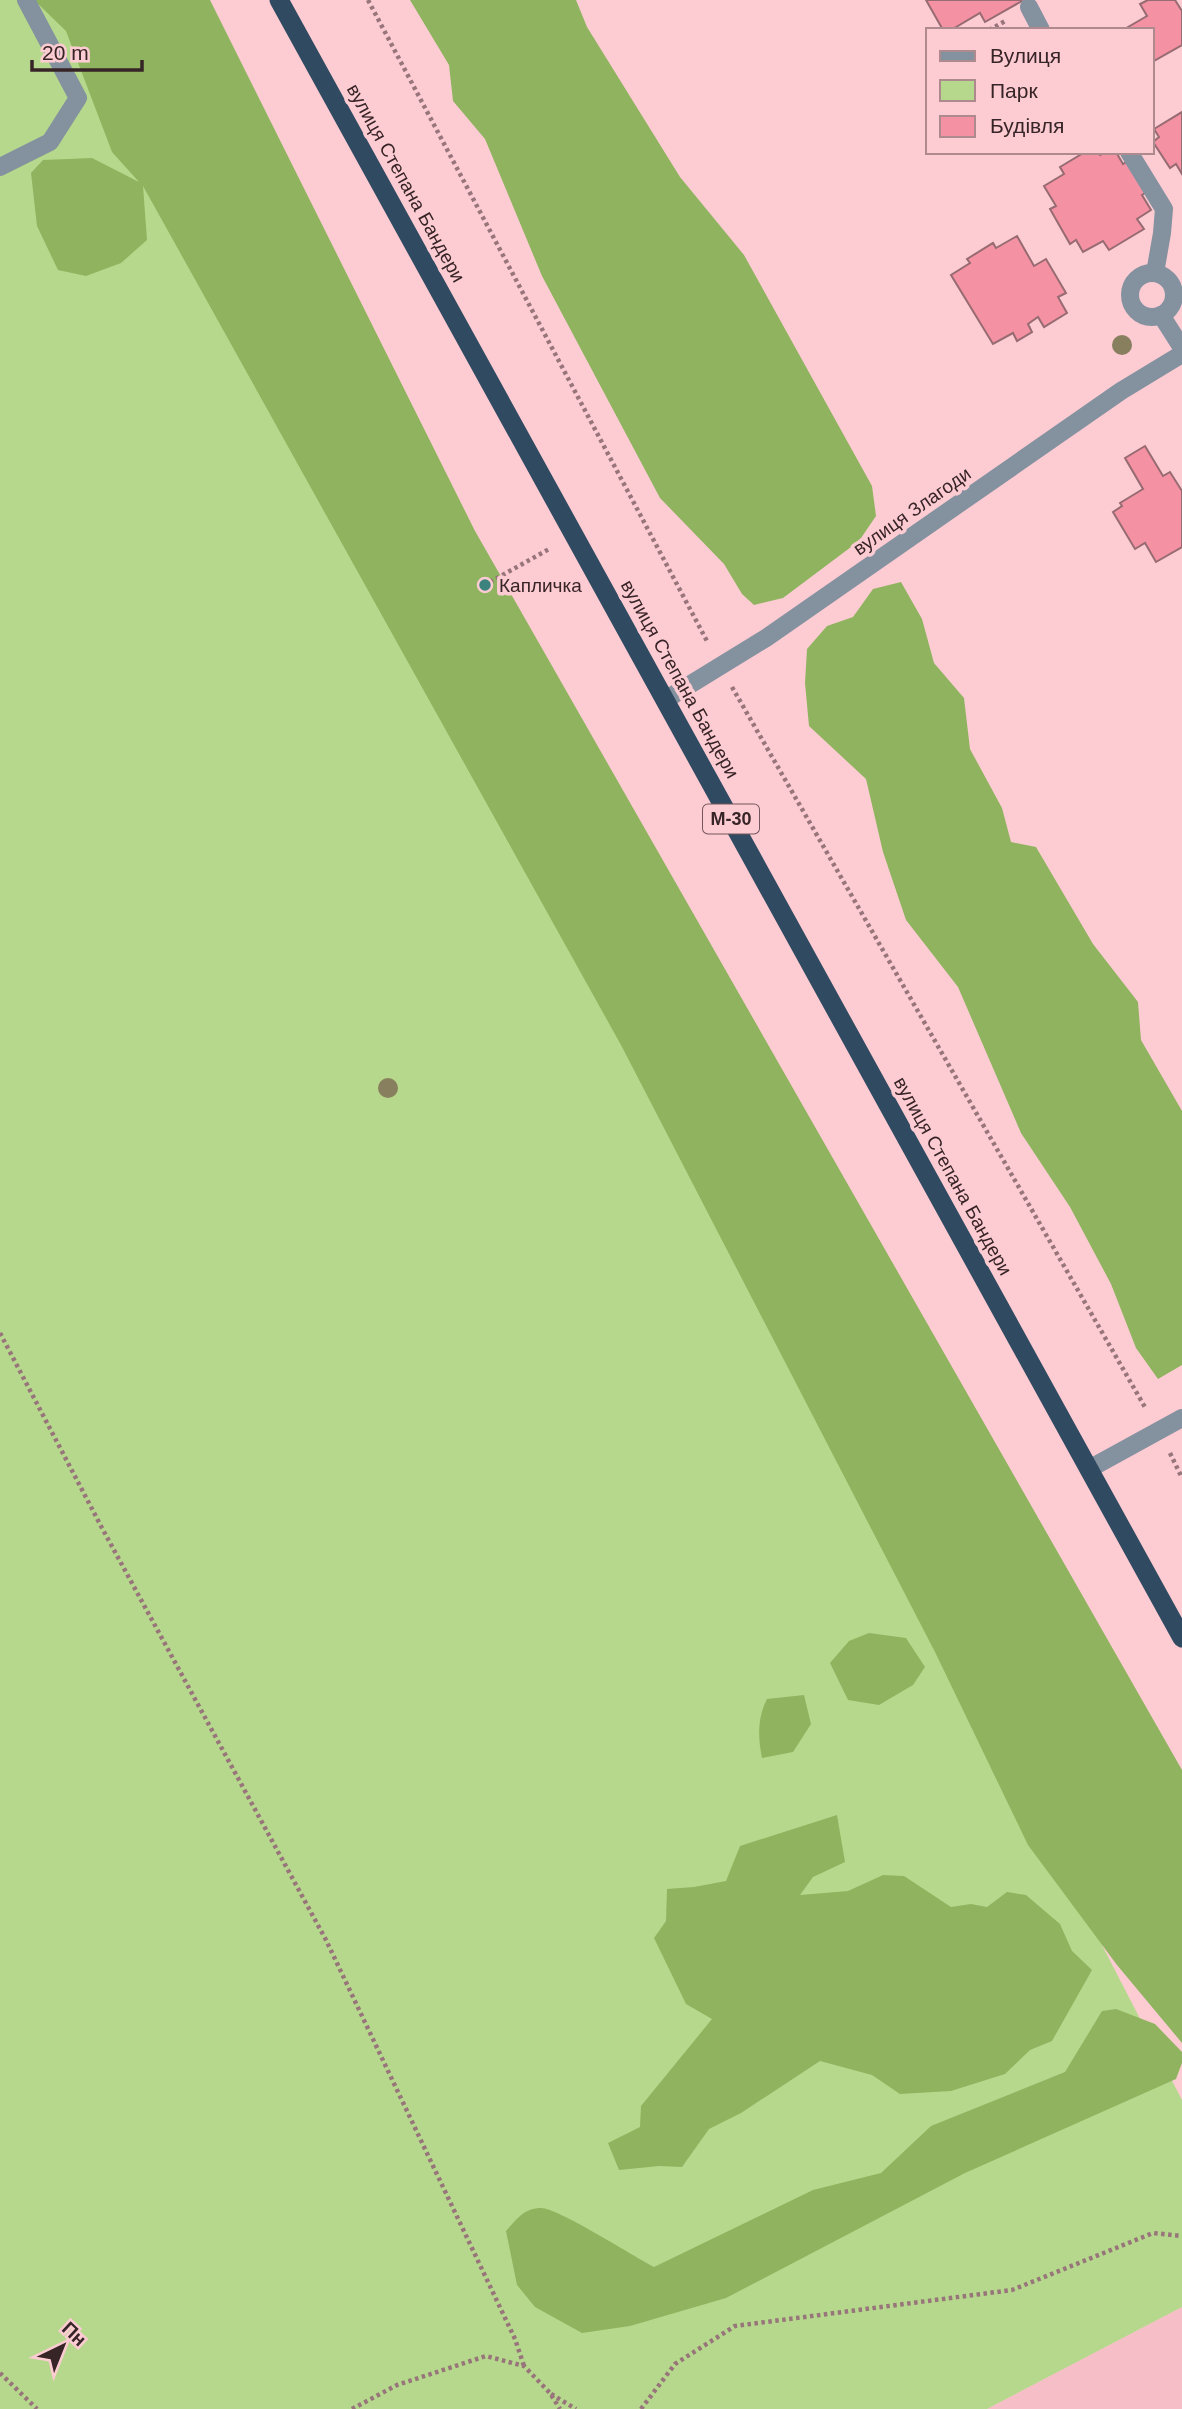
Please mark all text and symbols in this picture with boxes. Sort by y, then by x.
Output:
scale bar [32,28,142,72]
legend [926,28,1154,154]
text: 20 m [42,41,89,64]
text: Вулиця [990,44,1061,67]
text: Парк [990,79,1038,102]
street label: вулиця Степана Бандери [343,80,469,286]
text: Будівля [990,114,1064,137]
street label: вулиця Злагоди [849,463,975,559]
place label: Капличка [499,575,582,596]
street label: вулиця Степана Бандери [617,576,743,782]
marker: Капличка [477,577,493,593]
road number: М-30 [703,804,759,834]
street label: вулиця Степана Бандери [890,1073,1016,1279]
north arrow [28,2311,98,2381]
text: Пн [58,2318,91,2350]

